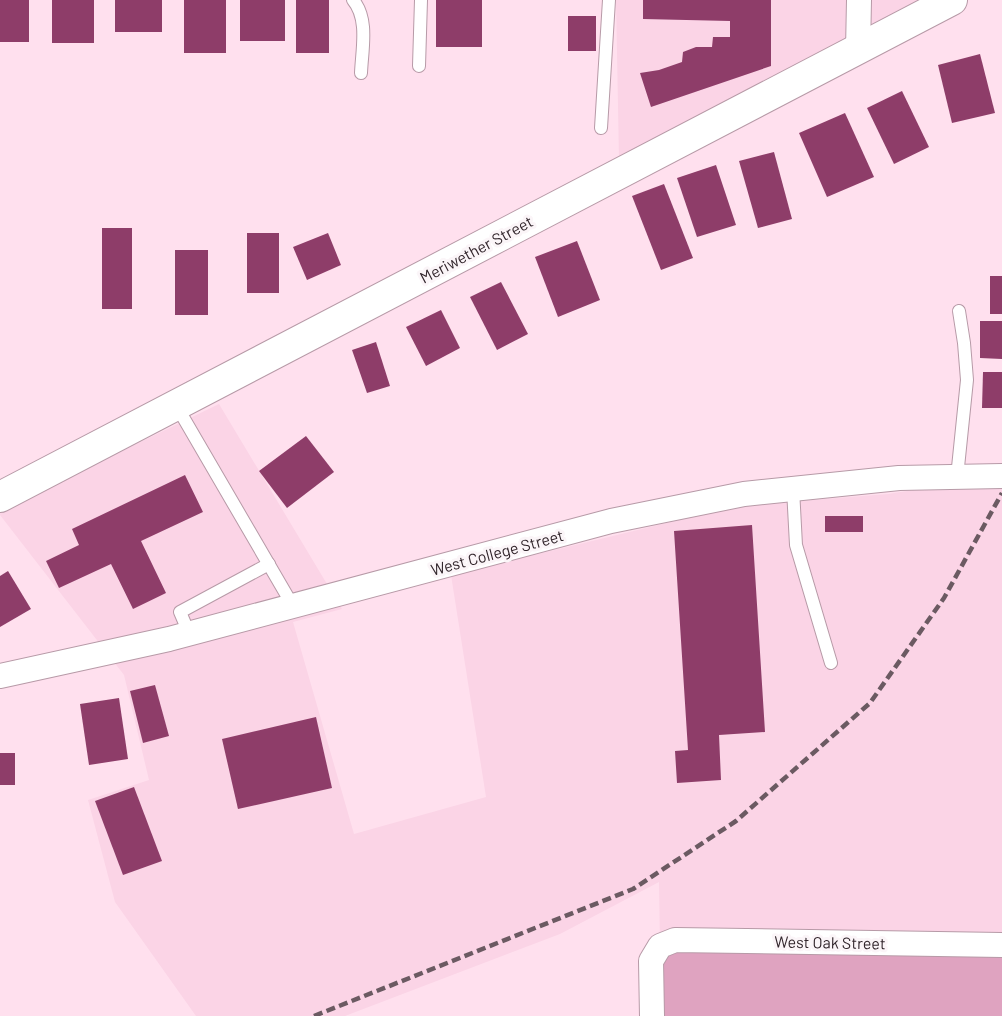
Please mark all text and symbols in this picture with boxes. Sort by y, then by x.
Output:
street label: Meriwether Street [416,211,536,287]
street label: West College Street [429,525,565,579]
street label: West Oak Street [774,932,886,952]

